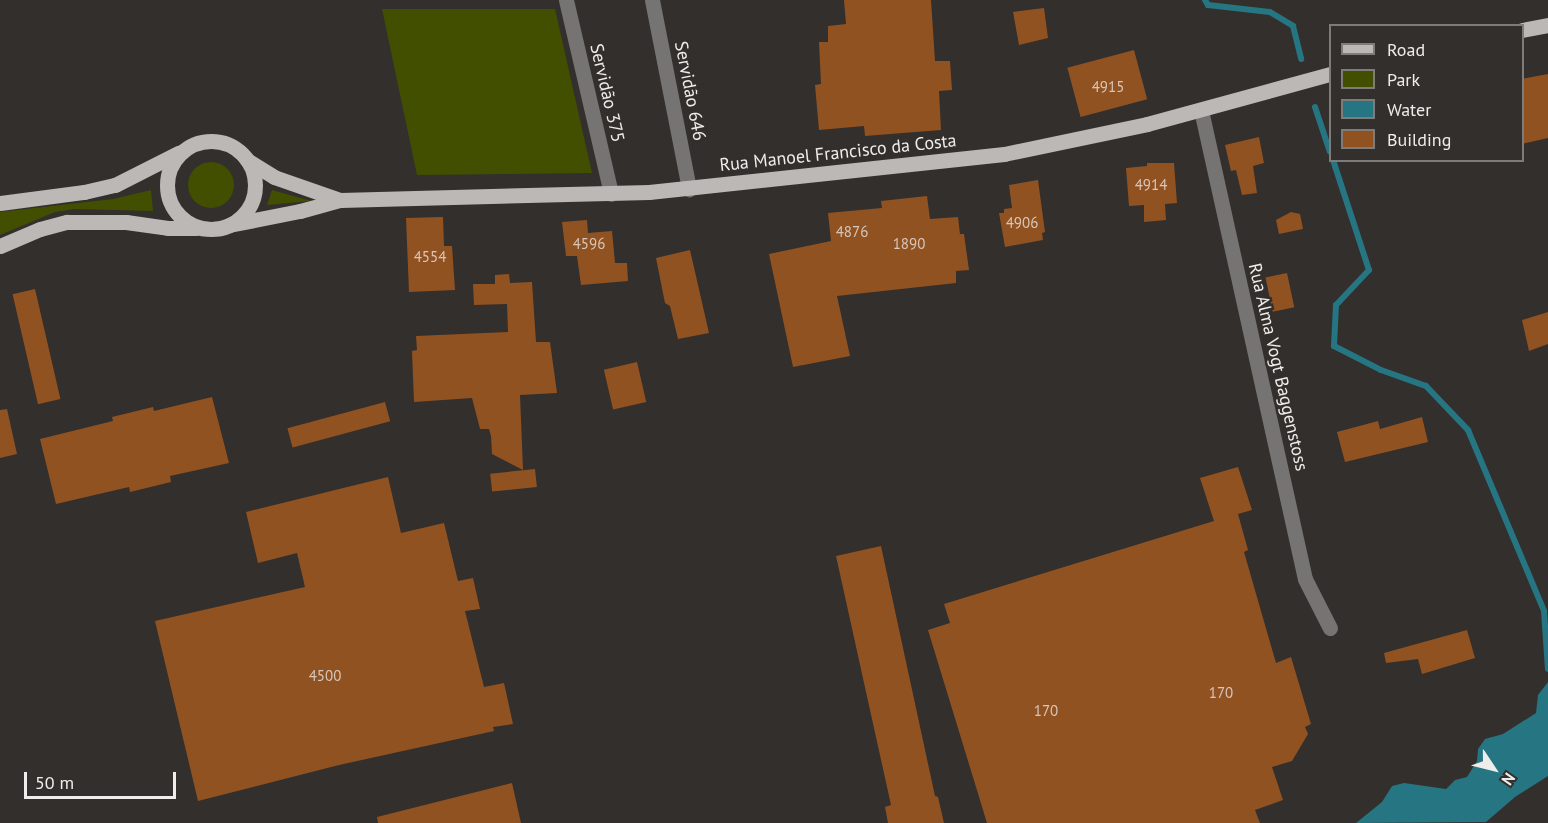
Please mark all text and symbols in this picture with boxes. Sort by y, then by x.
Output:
legend [1329,24,1524,162]
text: Road [1387,38,1425,61]
street label: Servidão 646 [670,39,710,143]
street label: Servidão 375 [585,41,629,145]
text: Park [1387,68,1420,91]
house number: 4915 [1092,78,1124,96]
text: Water [1387,98,1431,121]
text: Building [1387,128,1451,151]
street label: Rua Manoel Francisco da Costa [719,130,957,176]
house number: 4914 [1135,176,1167,194]
house number: 4906 [1006,214,1038,232]
house number: 4876 [836,223,868,241]
house number: 4596 [573,235,605,253]
house number: 1890 [893,235,925,253]
house number: 4554 [414,248,446,266]
street label: Rua Alma Vogt Baggenstoss [1243,261,1313,473]
house number: 4500 [309,667,341,685]
house number: 170 [1209,684,1233,702]
house number: 170 [1034,702,1058,720]
north arrow [1464,739,1524,799]
scale bar [27,760,178,798]
text: N [1498,769,1520,789]
text: 50 m [35,771,74,794]

